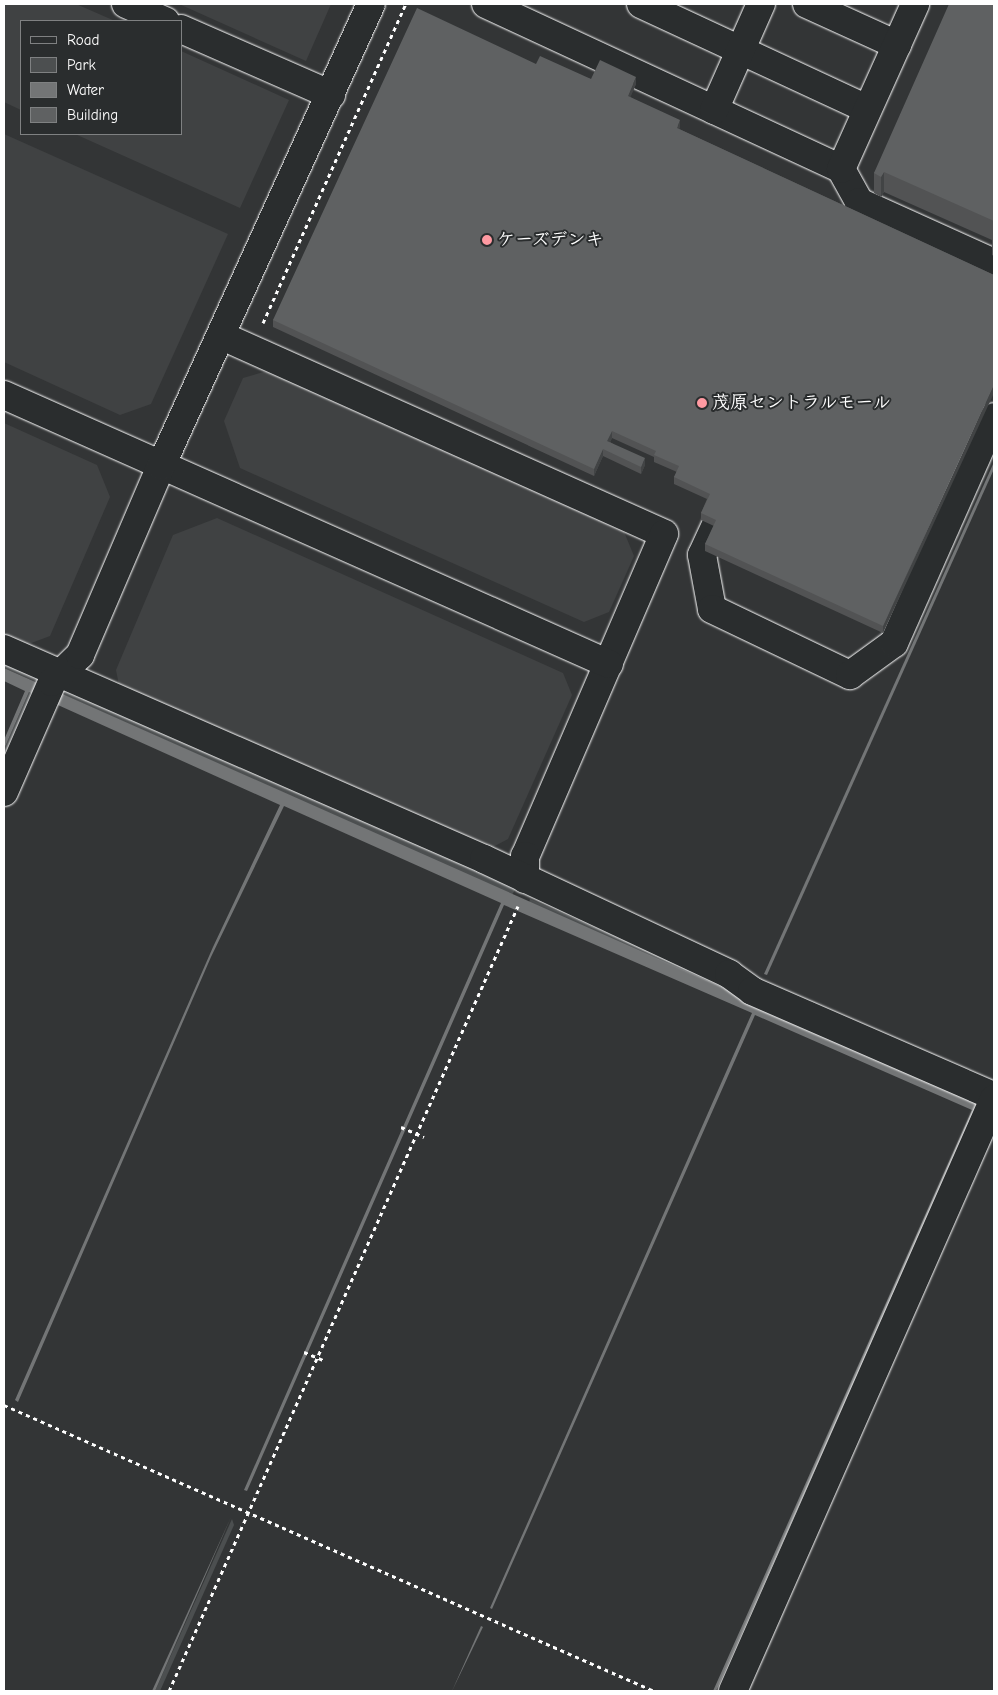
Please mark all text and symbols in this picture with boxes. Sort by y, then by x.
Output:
legend [20,20,182,135]
text: Road [67,31,99,49]
text: Park [67,56,96,74]
text: Water [67,81,104,99]
text: Building [67,106,118,124]
place label: ケーズデンキ [497,229,605,251]
marker: ケーズデンキ [481,234,493,246]
place label: 茂原セントラルモール [712,392,892,414]
marker: 茂原セントラルモール [696,397,708,409]

